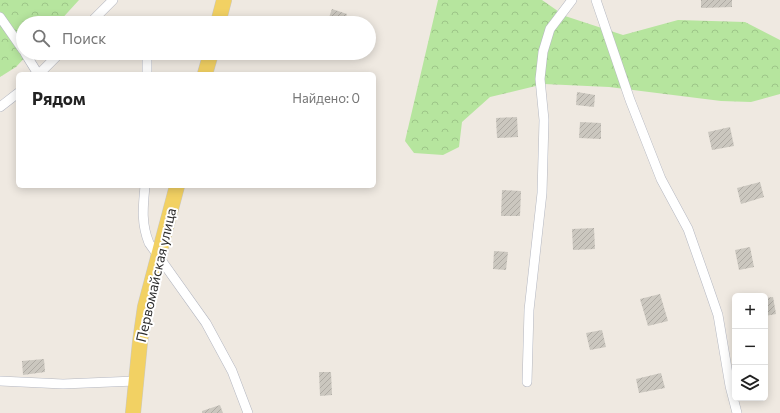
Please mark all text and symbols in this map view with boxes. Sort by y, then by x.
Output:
search box [16,16,376,60]
icon: search [30,27,52,49]
text: Поиск [62,29,106,47]
text: Рядом [32,88,86,109]
text: Найдено: 0 [292,90,360,106]
street label: Первомайская улица [132,206,179,344]
map controls [732,293,768,401]
button: + [732,293,768,329]
button: − [732,329,768,365]
button: layers [732,365,768,401]

